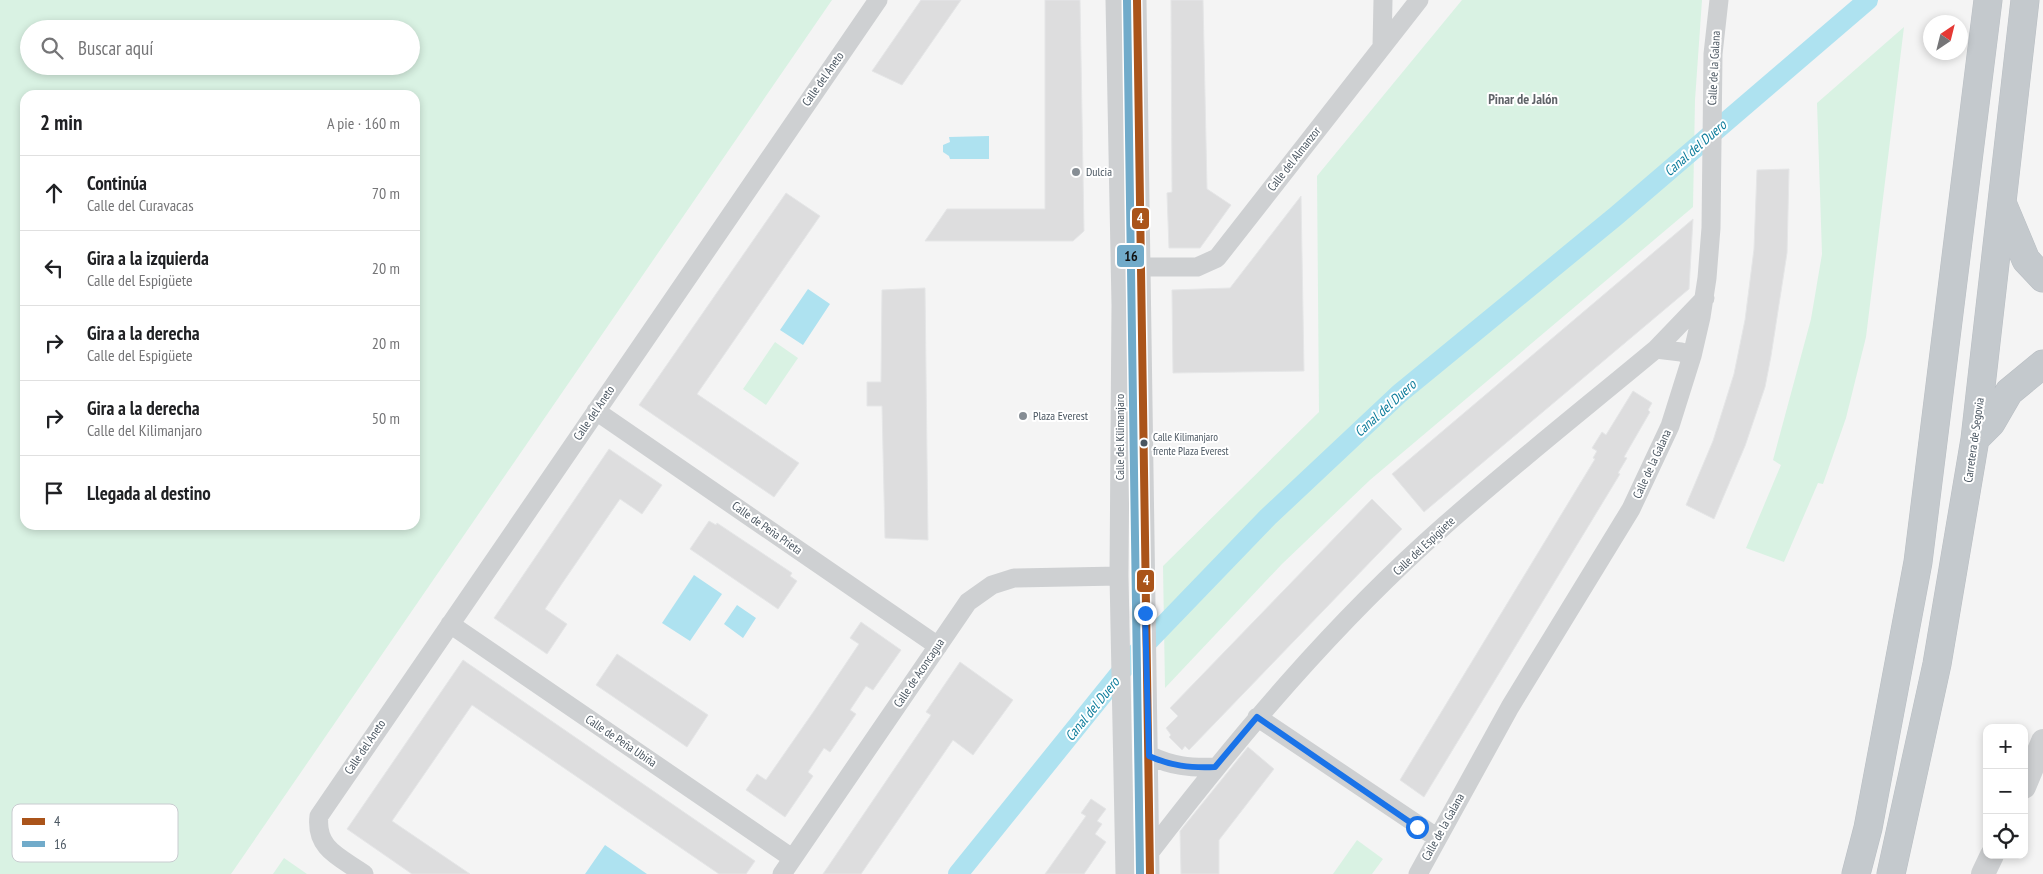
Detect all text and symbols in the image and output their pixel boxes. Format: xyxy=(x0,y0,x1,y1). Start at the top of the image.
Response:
north arrow xyxy=(1923,15,1968,60)
search box xyxy=(20,20,420,75)
street label: Calle de la Galana xyxy=(1704,30,1723,106)
icon: search xyxy=(38,34,66,62)
text: Buscar aquí xyxy=(78,36,153,60)
street label: Calle del Aneto xyxy=(798,49,847,109)
district label: Pinar de Jalón xyxy=(1488,90,1558,108)
text: 2 min xyxy=(40,109,82,136)
text: A pie · 160 m xyxy=(327,113,400,133)
water label: Canal del Duero xyxy=(1660,115,1731,180)
street label: Calle del Almanzor xyxy=(1264,123,1324,194)
place label: Dulcia xyxy=(1086,164,1112,179)
marker: Dulcia xyxy=(1070,166,1082,178)
text: Continúa xyxy=(87,171,147,195)
icon: ahead xyxy=(40,179,68,207)
text: 70 m xyxy=(372,183,400,203)
text: Calle del Curavacas xyxy=(87,195,194,215)
line badge: 4 xyxy=(1131,207,1150,230)
text: 4 xyxy=(1137,209,1144,227)
line badge: 16 xyxy=(1116,244,1145,268)
text: Gira a la izquierda xyxy=(87,246,209,270)
text: 16 xyxy=(1124,247,1138,265)
icon: left xyxy=(40,254,68,282)
text: 20 m xyxy=(372,258,400,278)
text: Calle del Espigüete xyxy=(87,270,193,290)
text: Gira a la derecha xyxy=(87,321,200,345)
icon: right xyxy=(40,329,68,357)
text: 20 m xyxy=(372,333,400,353)
text: Calle del Espigüete xyxy=(87,345,193,365)
water label: Canal del Duero xyxy=(1350,375,1420,440)
street label: Calle del Aneto xyxy=(570,383,617,443)
street label: Calle del Kilimanjaro xyxy=(1112,394,1127,480)
text: Gira a la derecha xyxy=(87,396,200,420)
street label: Carretera de Segovia xyxy=(1960,396,1987,483)
icon: right xyxy=(40,404,68,432)
text: 50 m xyxy=(372,408,400,428)
place label: Plaza Everest xyxy=(1033,408,1089,423)
marker: Plaza Everest xyxy=(1017,410,1029,422)
text: Calle del Kilimanjaro xyxy=(87,420,202,440)
street label: Calle de la Galana xyxy=(1629,427,1674,501)
place label: Calle Kilimanjaro frente Plaza Everest xyxy=(1153,430,1228,458)
marker: Calle Kilimanjaro frente Plaza Everest xyxy=(1139,438,1149,448)
icon: arrive xyxy=(40,479,68,507)
text: Llegada al destino xyxy=(87,481,211,505)
street label: Calle de Peña Prieta xyxy=(729,498,806,558)
street label: Calle del Espigüete xyxy=(1390,513,1458,578)
line badge: 4 xyxy=(1136,569,1155,593)
text: 4 xyxy=(1143,571,1150,589)
route end xyxy=(1134,602,1157,625)
street label: Calle de Aconcagua xyxy=(890,635,947,710)
water label: Canal del Duero xyxy=(1061,673,1124,745)
street label: Calle de Peña Ubiña xyxy=(583,711,660,770)
street label: Calle del Aneto xyxy=(341,717,388,777)
map controls xyxy=(1983,724,2028,859)
button: + xyxy=(1983,724,2028,769)
button: − xyxy=(1983,769,2028,814)
street label: Calle de la Galana xyxy=(1418,790,1467,863)
legend xyxy=(12,804,178,862)
text: 4 xyxy=(54,812,61,830)
button: locate xyxy=(1983,814,2028,859)
route start xyxy=(1406,816,1429,839)
text: 16 xyxy=(54,835,67,853)

